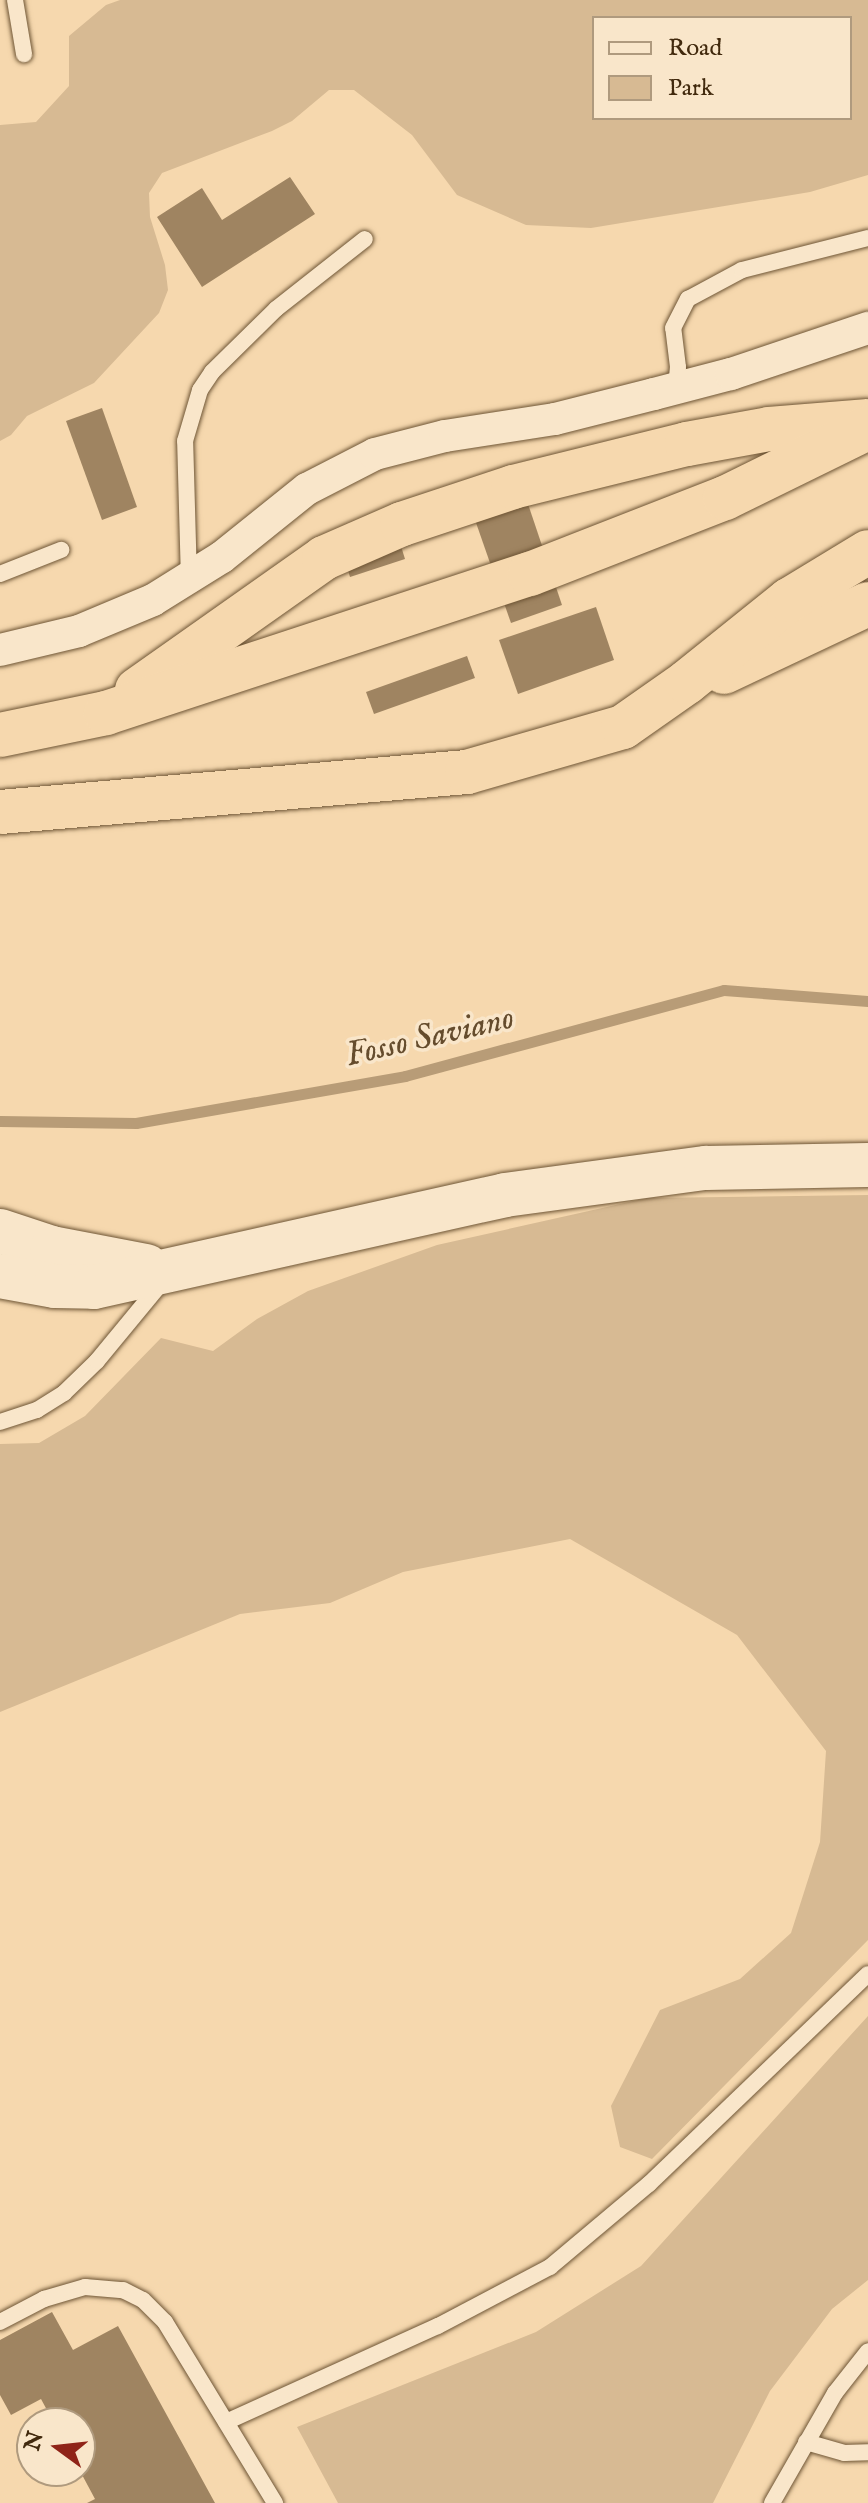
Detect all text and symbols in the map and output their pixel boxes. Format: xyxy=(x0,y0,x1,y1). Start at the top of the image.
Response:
legend xyxy=(592,16,852,120)
text: Road xyxy=(668,33,722,64)
text: Park xyxy=(668,73,714,104)
water label: Fosso Saviano xyxy=(342,998,518,1076)
north arrow xyxy=(16,2407,96,2487)
text: N xyxy=(19,2428,51,2454)

